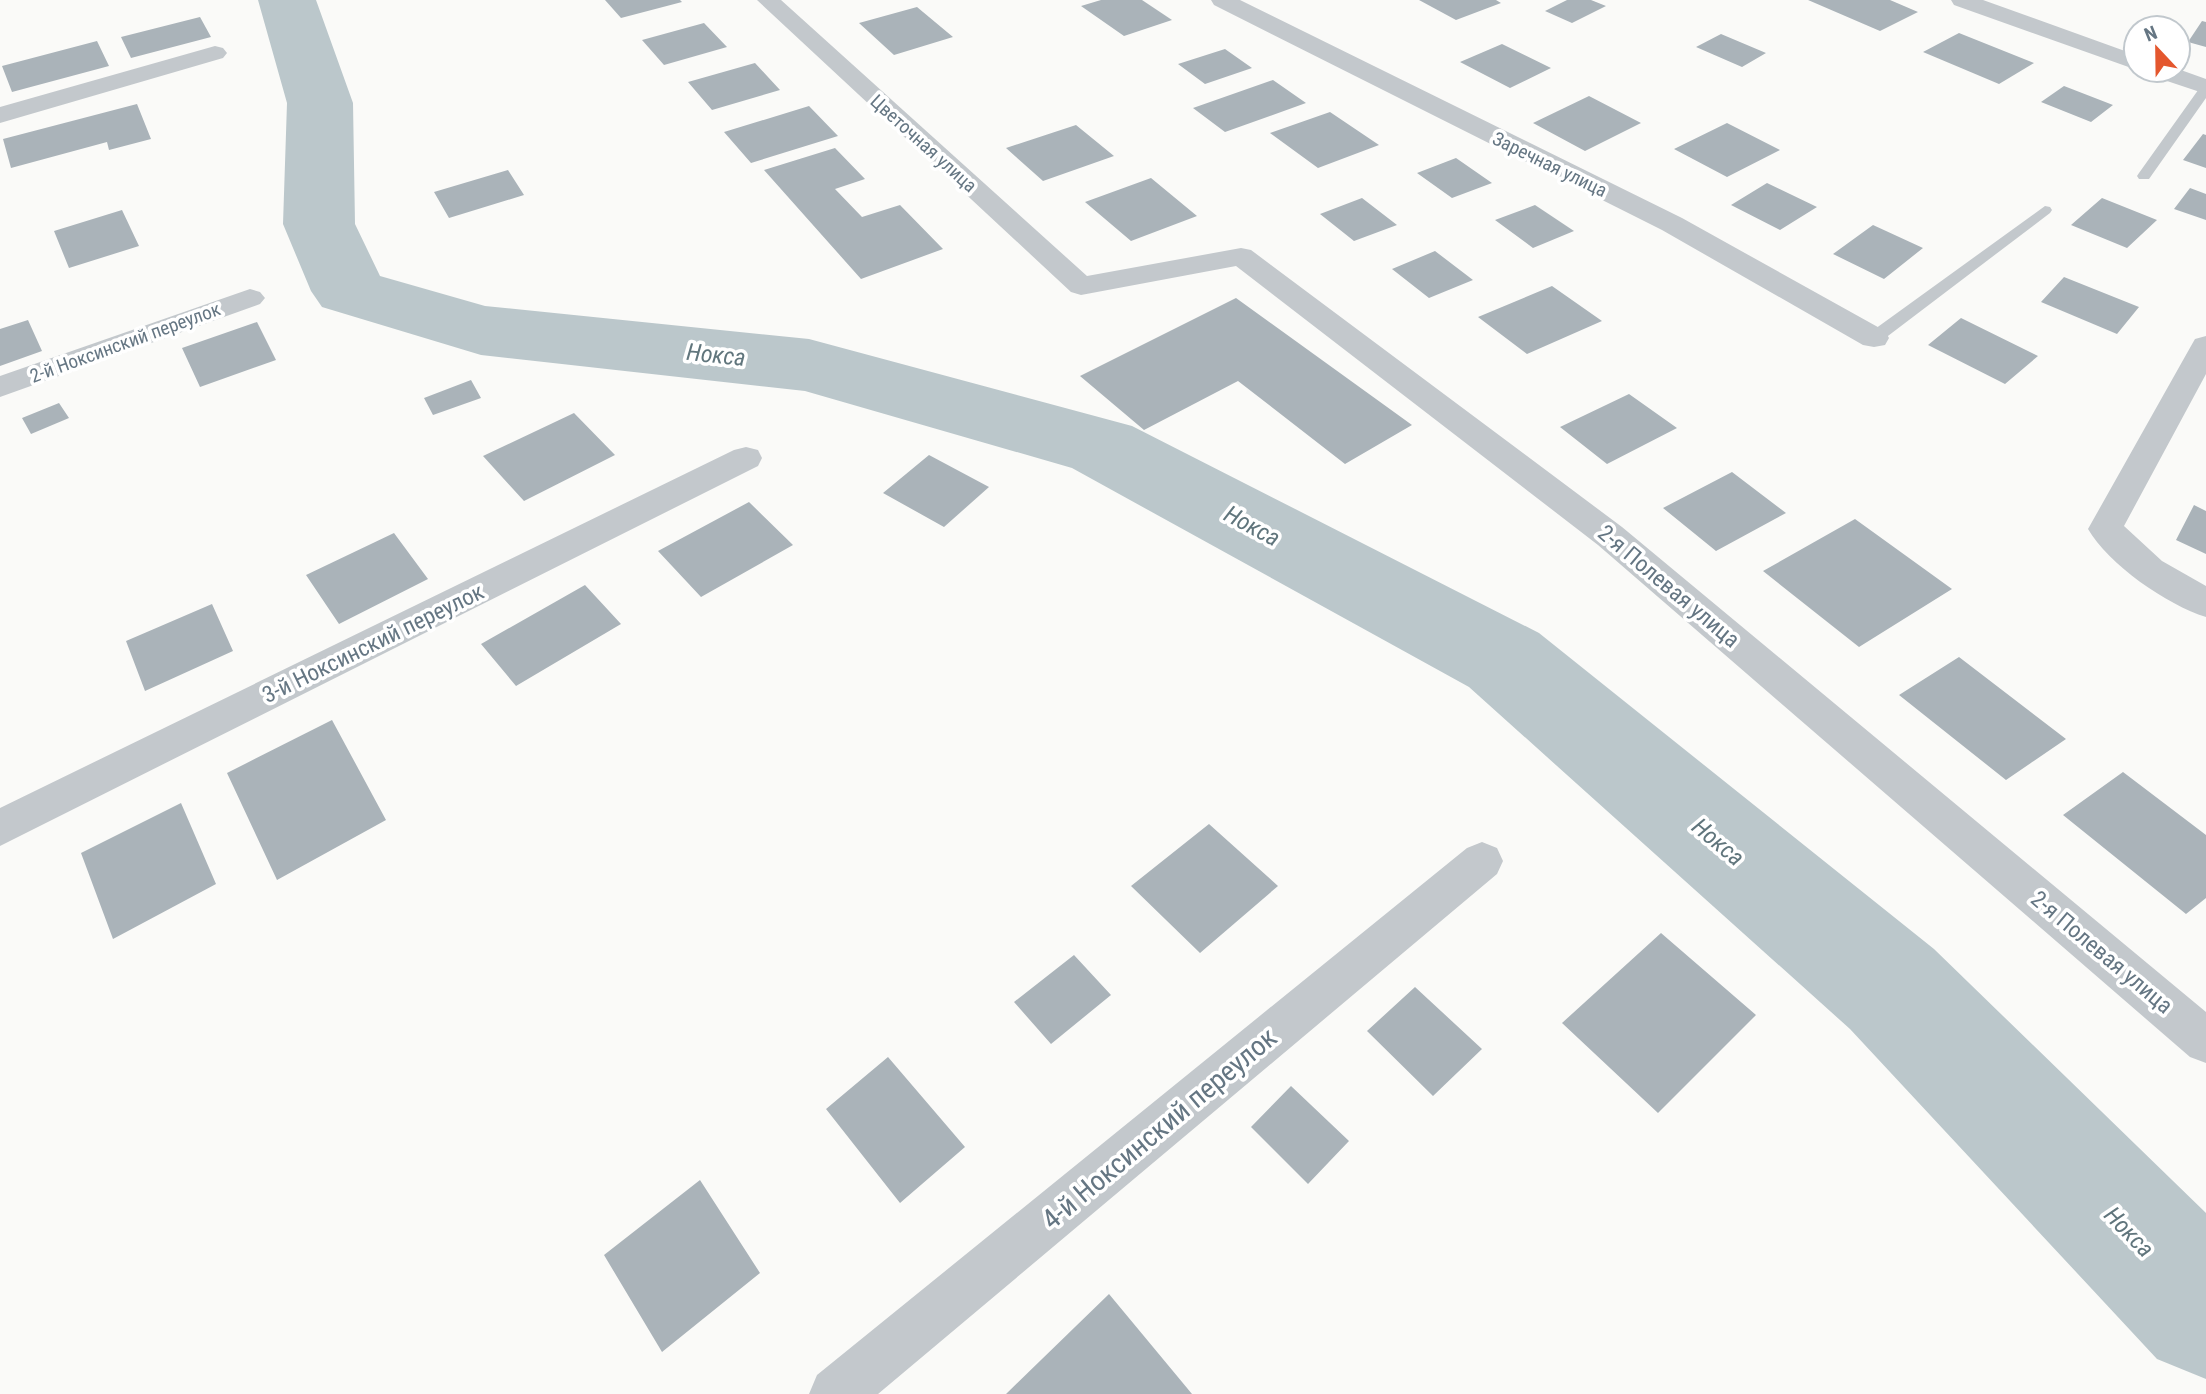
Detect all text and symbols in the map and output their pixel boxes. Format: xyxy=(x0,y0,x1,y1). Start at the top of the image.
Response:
north arrow xyxy=(2122,14,2192,84)
text: N xyxy=(2141,21,2161,47)
street label: Цветочная улица xyxy=(866,90,982,197)
street label: Заречная улица xyxy=(1489,127,1611,202)
street label: 2-й Ноксинский переулок xyxy=(27,297,223,388)
water label: Нокса xyxy=(685,338,747,372)
water label: Нокса xyxy=(1219,500,1285,552)
street label: 2-я Полевая улица xyxy=(1593,519,1745,653)
street label: 3-й Ноксинский переулок xyxy=(258,578,488,709)
water label: Нокса xyxy=(1686,812,1750,872)
street label: 2-я Полевая улица xyxy=(2026,885,2178,1019)
street label: 4-й Ноксинский переулок xyxy=(1035,1021,1283,1236)
water label: Нокса xyxy=(2098,1201,2160,1263)

